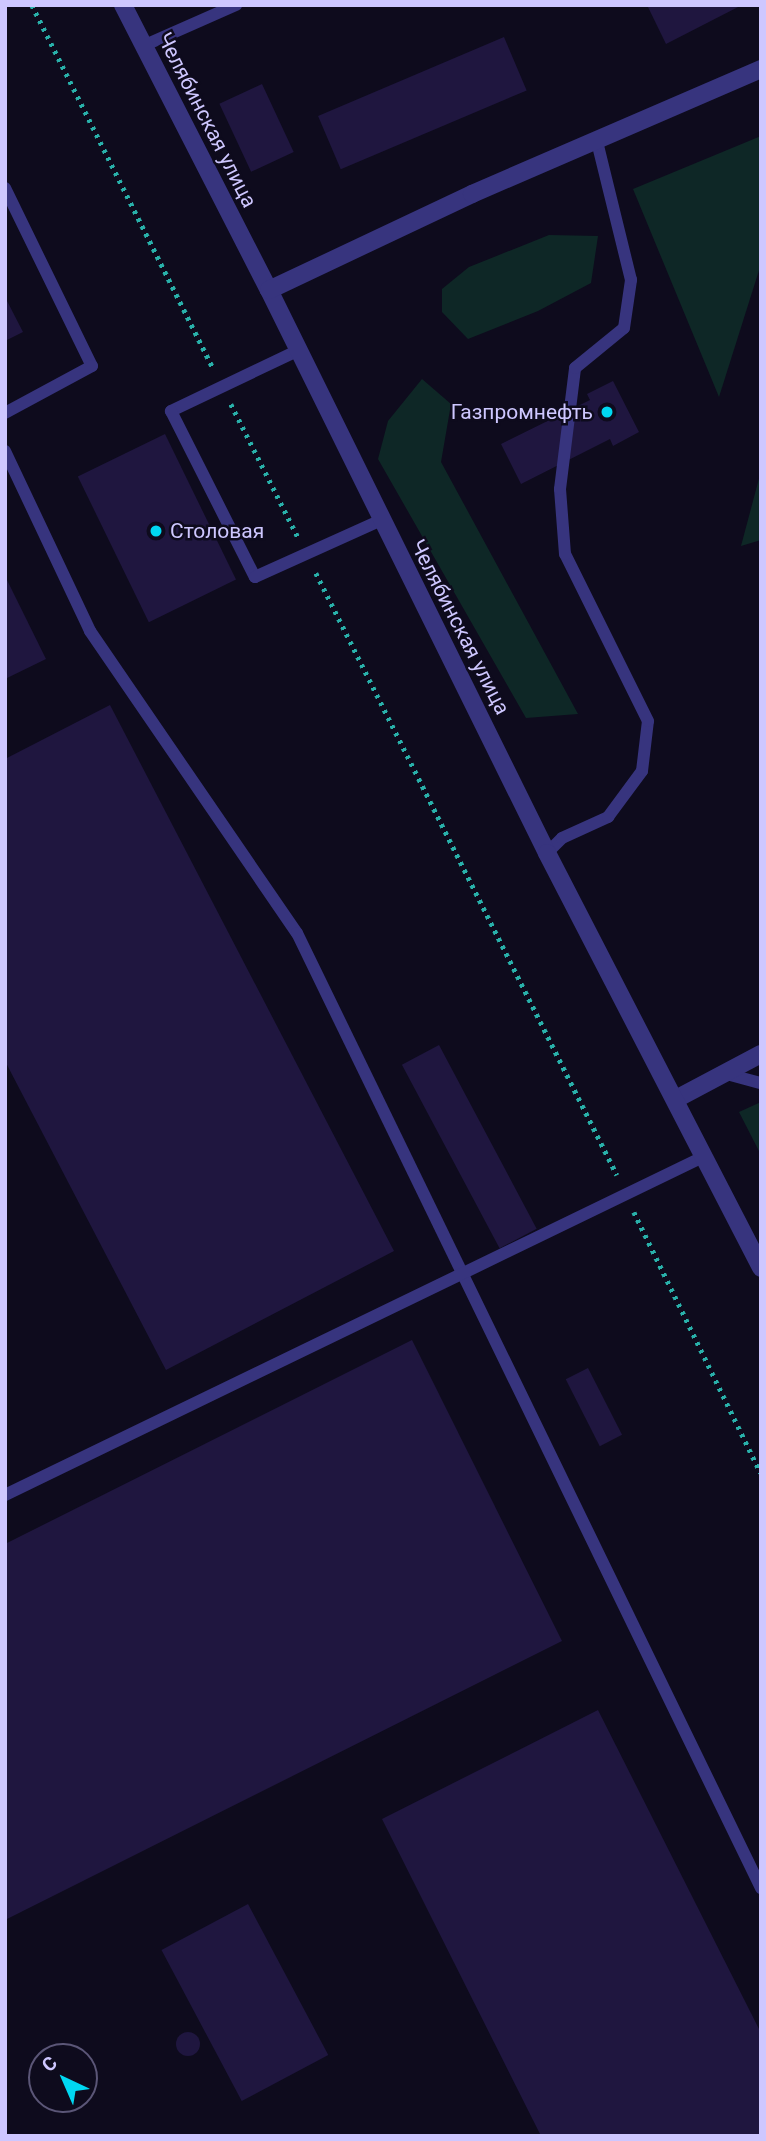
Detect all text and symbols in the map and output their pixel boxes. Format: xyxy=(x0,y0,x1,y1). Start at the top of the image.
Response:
street label: Челябинская улица xyxy=(152,28,262,212)
place label: Газпромнефть xyxy=(451,399,593,425)
marker: Газпромнефть xyxy=(599,404,615,420)
place label: Столовая xyxy=(170,518,264,544)
marker: Столовая xyxy=(148,523,164,539)
street label: Челябинская улица xyxy=(405,535,515,719)
north arrow xyxy=(28,2043,98,2113)
text: С xyxy=(37,2051,62,2077)

